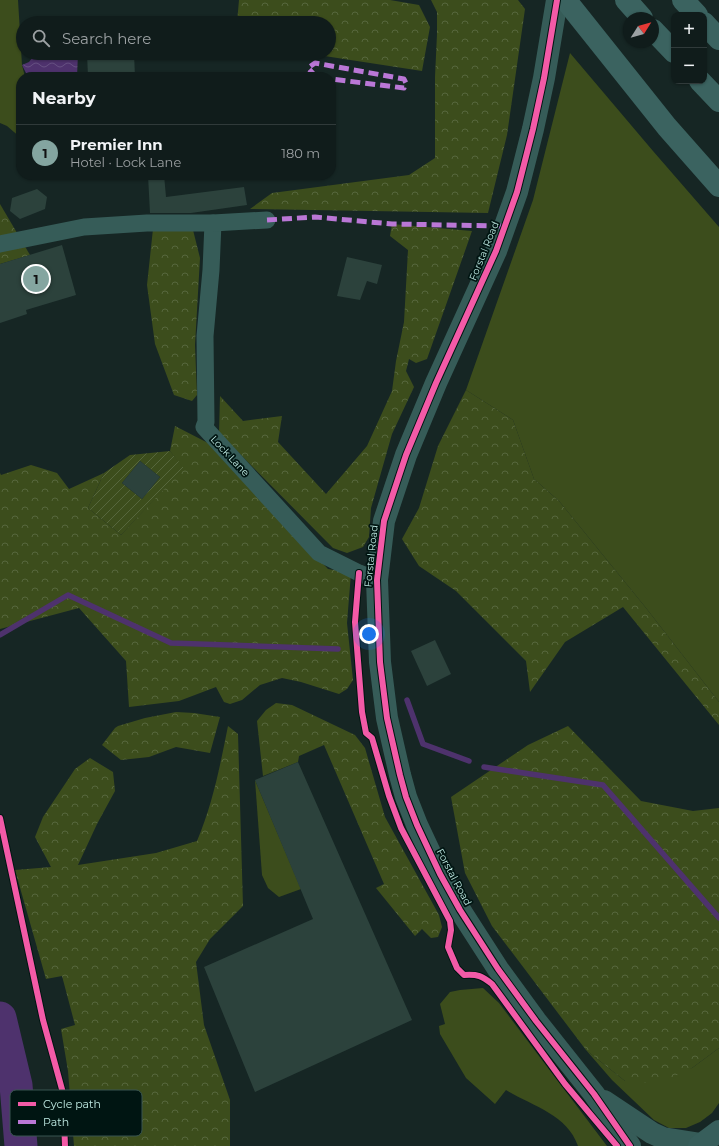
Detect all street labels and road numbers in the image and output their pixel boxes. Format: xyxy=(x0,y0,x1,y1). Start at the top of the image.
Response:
street label: Forstal Road xyxy=(466,220,502,282)
street label: Lock Lane xyxy=(208,433,252,479)
street label: Forstal Road xyxy=(361,524,381,588)
street label: Forstal Road xyxy=(434,846,474,908)

